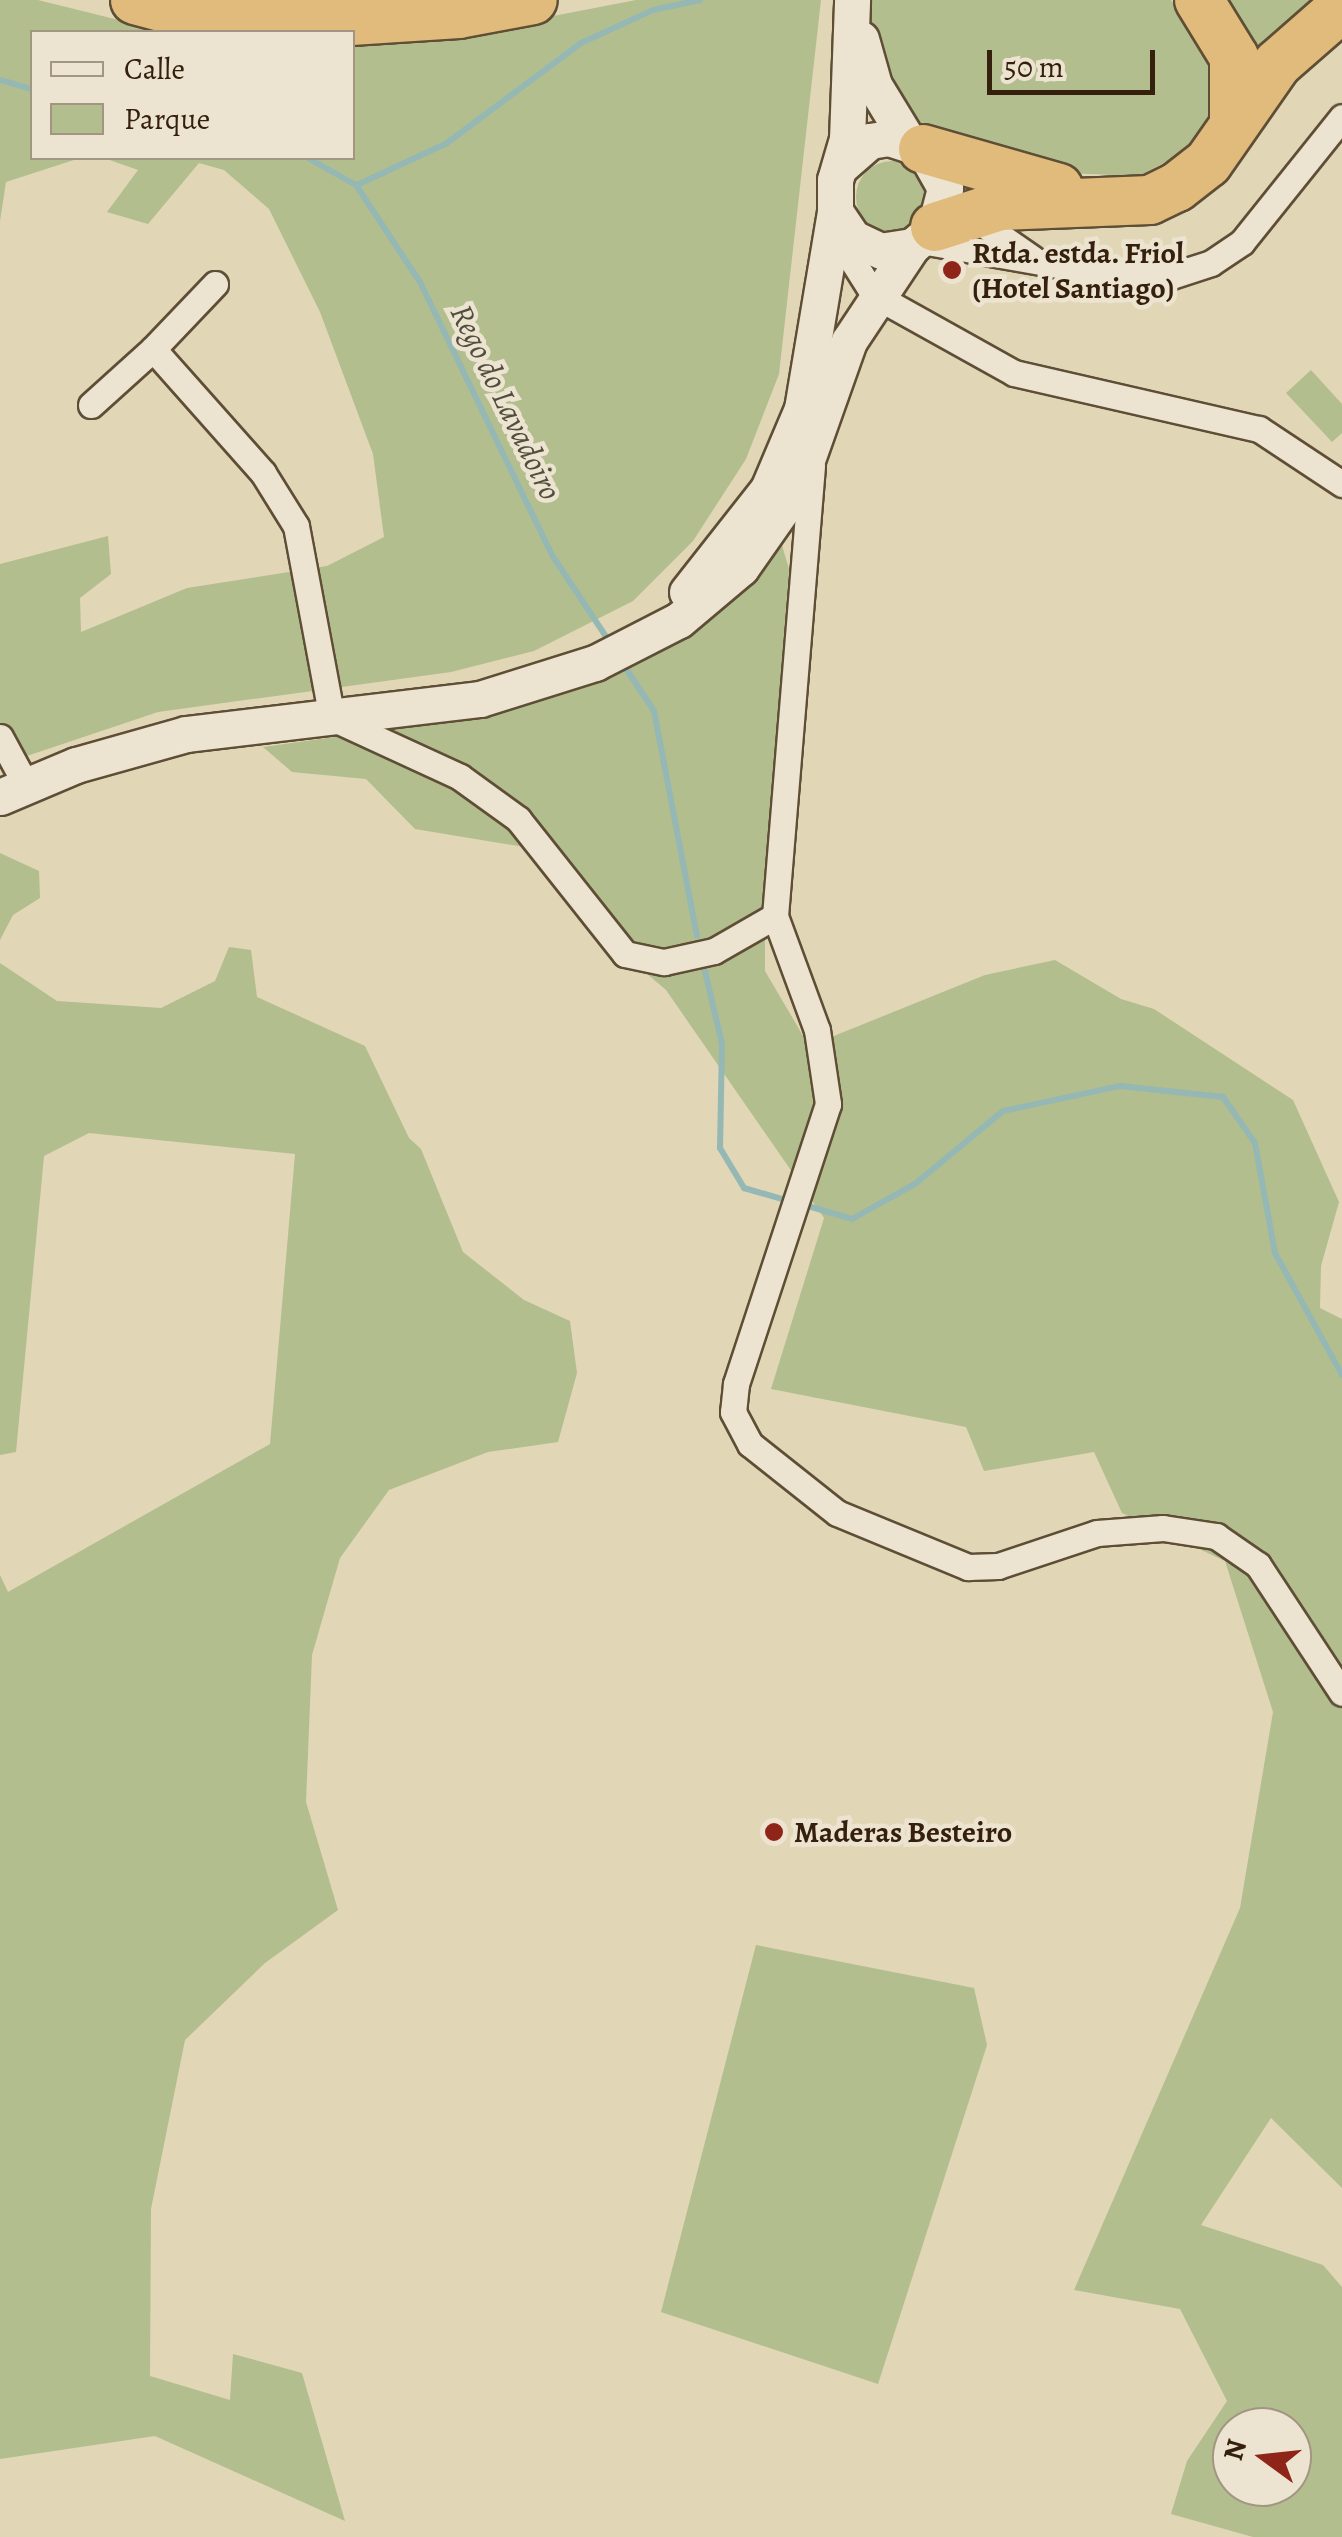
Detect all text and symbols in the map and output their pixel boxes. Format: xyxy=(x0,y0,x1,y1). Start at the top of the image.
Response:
legend xyxy=(30,30,355,160)
scale bar xyxy=(992,30,1160,92)
text: 50 m xyxy=(1004,47,1064,87)
text: Calle xyxy=(124,49,185,89)
text: Parque xyxy=(124,99,210,139)
place label: Rtda. estda. Friol (Hotel Santiago) xyxy=(972,235,1185,306)
marker: Rtda. estda. Friol (Hotel Santiago) xyxy=(941,259,963,281)
water label: Rego do Lavadoiro xyxy=(442,298,570,506)
place label: Maderas Besteiro xyxy=(794,1814,1012,1850)
marker: Maderas Besteiro xyxy=(763,1821,785,1843)
north arrow xyxy=(1212,2407,1312,2507)
text: N xyxy=(1214,2435,1256,2465)

